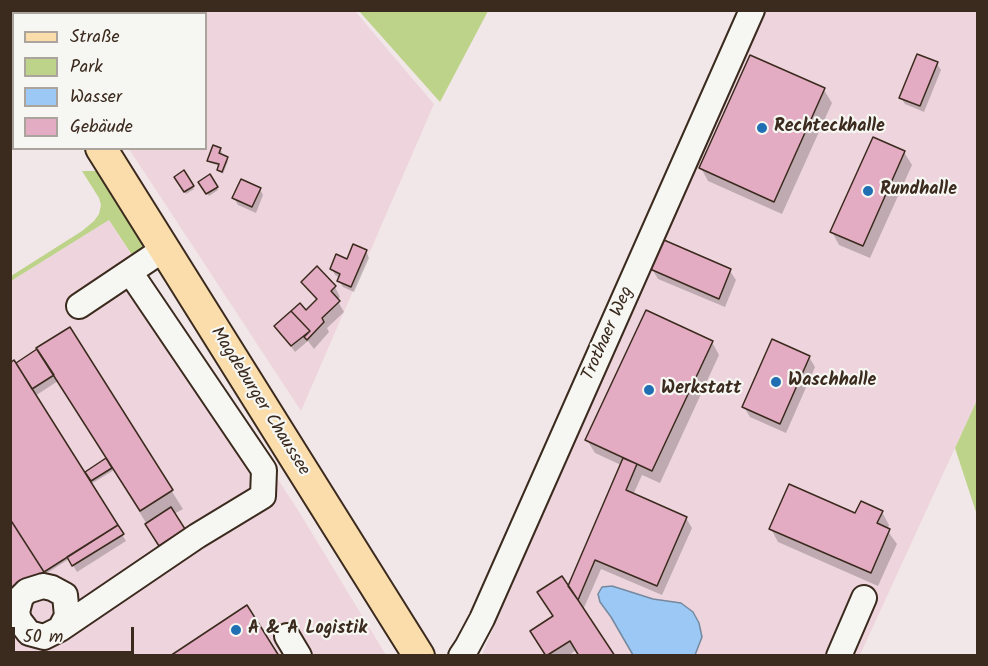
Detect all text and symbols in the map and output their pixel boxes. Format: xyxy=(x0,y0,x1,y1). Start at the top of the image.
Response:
legend xyxy=(12,12,207,150)
text: Straße xyxy=(70,23,120,52)
text: Park xyxy=(70,53,103,82)
text: Wasser xyxy=(70,83,122,112)
text: Gebäude xyxy=(70,113,133,142)
place label: Rechteckhalle xyxy=(774,117,885,139)
marker: Rechteckhalle xyxy=(755,121,769,135)
place label: Rundhalle xyxy=(880,180,957,202)
marker: Rundhalle xyxy=(861,184,875,198)
street label: Trothaer Weg xyxy=(579,284,639,384)
street label: Magdeburger Chaussee xyxy=(204,324,314,480)
place label: Waschhalle xyxy=(788,371,876,393)
marker: Waschhalle xyxy=(769,375,783,389)
place label: Werkstatt xyxy=(661,379,741,401)
marker: Werkstatt xyxy=(642,383,656,397)
scale bar xyxy=(15,615,136,653)
place label: A & A Logistik xyxy=(248,619,367,641)
text: 50 m xyxy=(23,623,63,652)
marker: A & A Logistik xyxy=(229,623,243,637)

